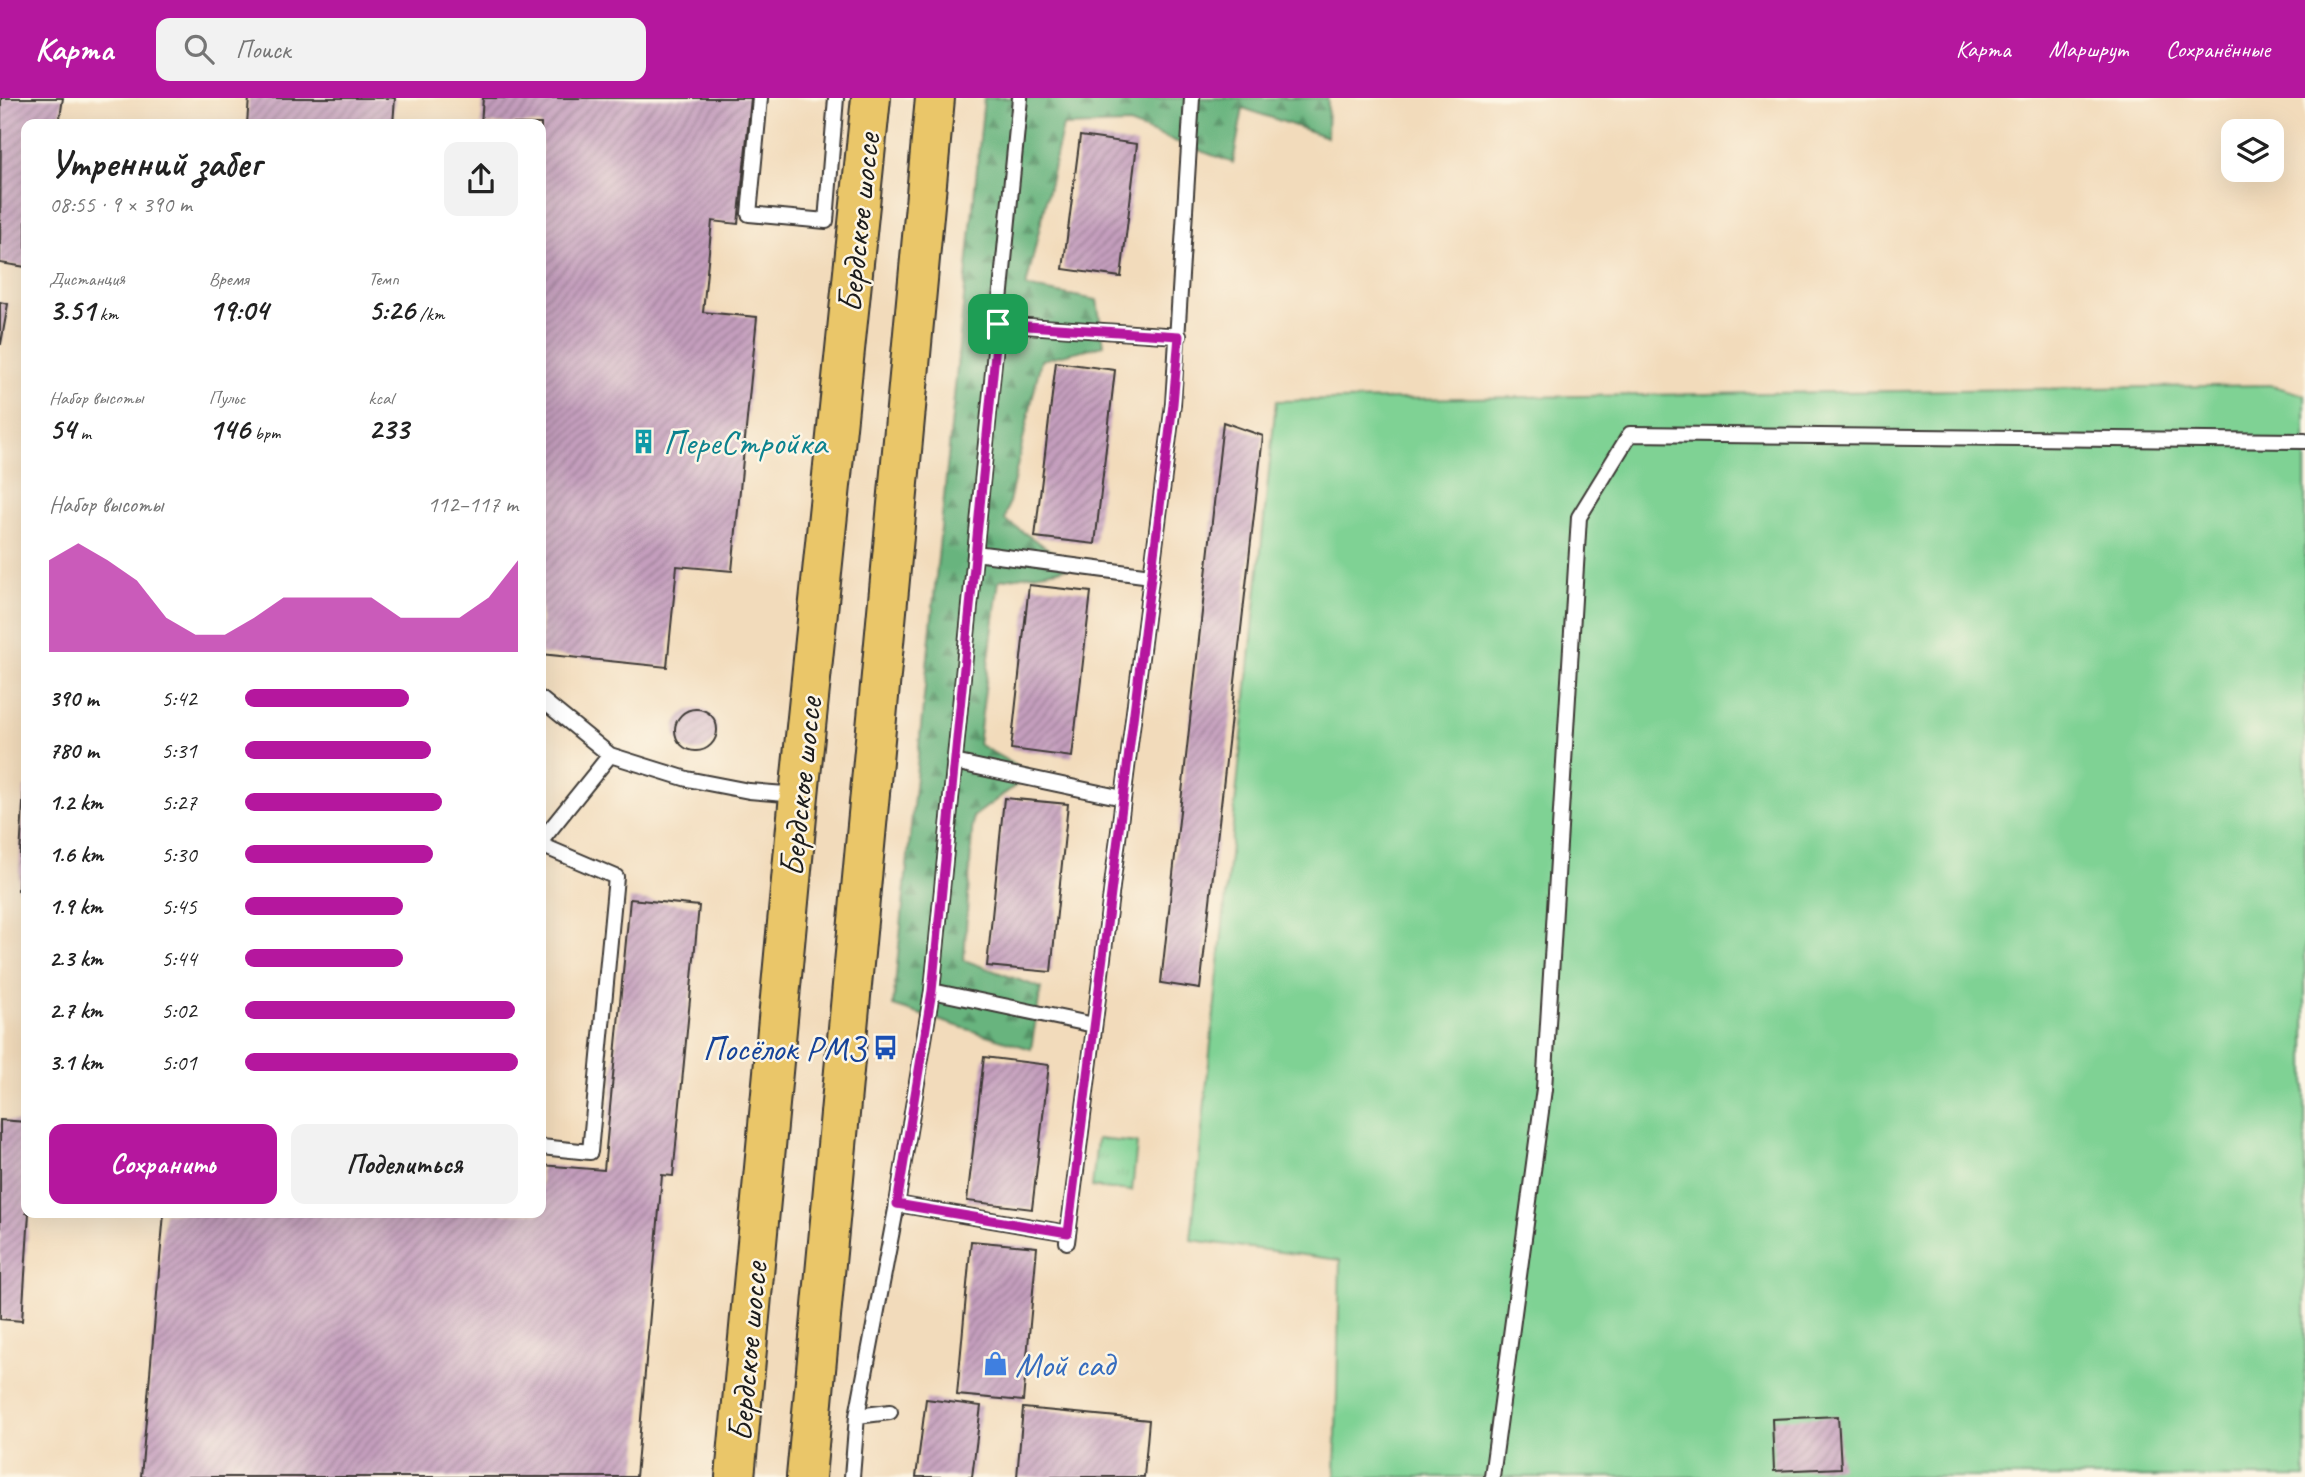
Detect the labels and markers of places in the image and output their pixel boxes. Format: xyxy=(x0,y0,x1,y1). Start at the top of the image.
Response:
pin xyxy=(968,294,1028,354)
place label: ПереСтройка xyxy=(663,420,830,465)
building icon: ПереСтройка xyxy=(629,428,657,456)
place label: Посёлок РМЗ xyxy=(702,1026,868,1071)
bus stop icon: Посёлок РМЗ xyxy=(872,1034,900,1062)
place label: Мой сад xyxy=(1015,1342,1117,1387)
shop icon: Мой сад xyxy=(981,1350,1009,1378)

